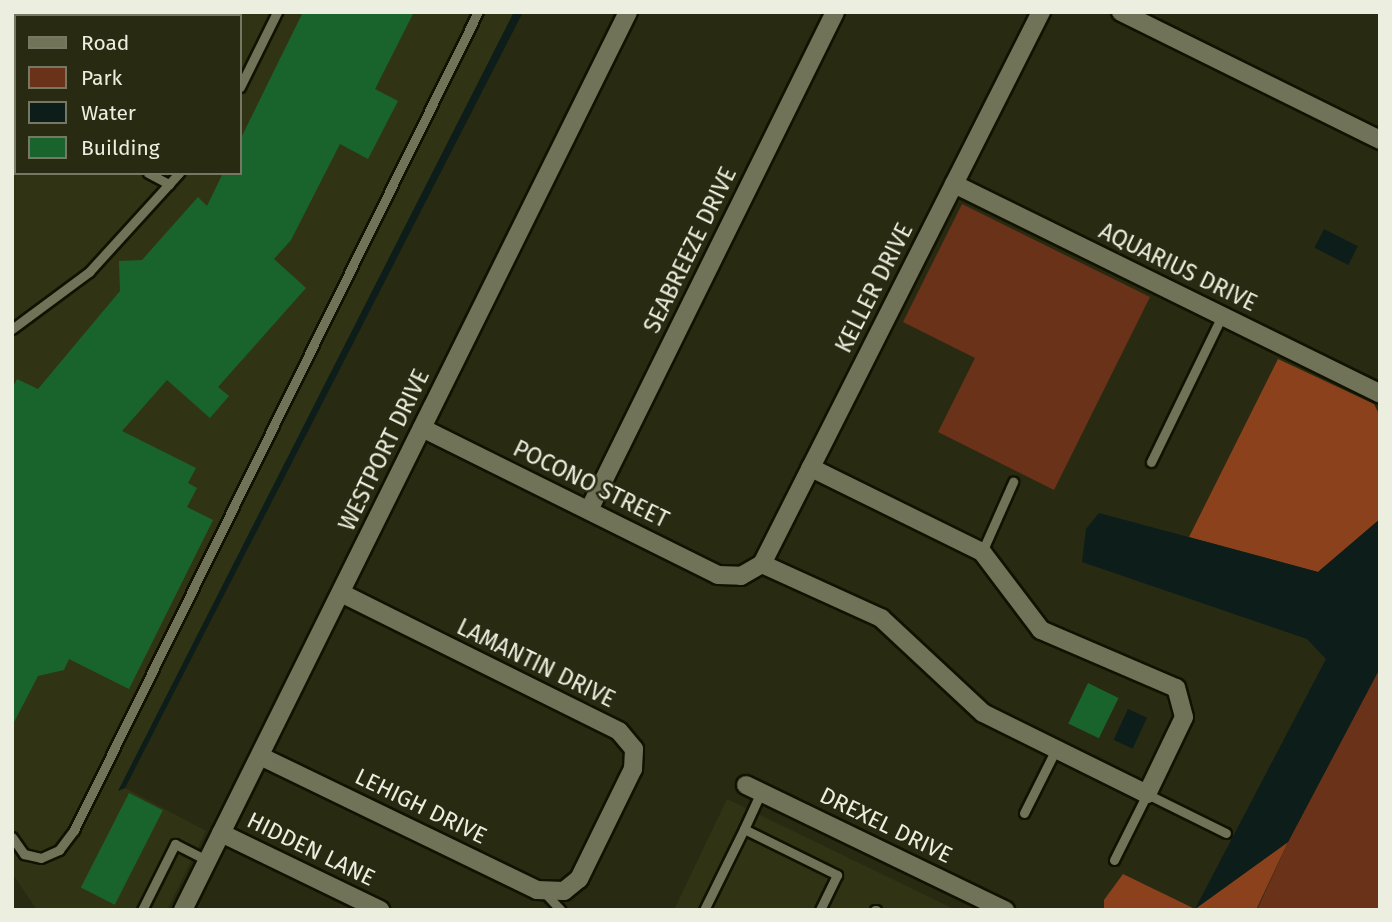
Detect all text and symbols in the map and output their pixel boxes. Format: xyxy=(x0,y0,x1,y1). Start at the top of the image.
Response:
legend xyxy=(14,14,242,175)
text: Road xyxy=(81,30,129,56)
text: Park xyxy=(81,65,122,91)
text: Water xyxy=(81,100,136,126)
text: Building xyxy=(81,135,160,161)
street label: SEABREEZE DRIVE xyxy=(638,162,742,338)
street label: AQUARIUS DRIVE xyxy=(1095,217,1261,317)
street label: KELLER DRIVE xyxy=(830,219,918,357)
street label: WESTPORT DRIVE xyxy=(333,365,435,535)
street label: POCONO STREET xyxy=(509,434,673,534)
street label: LAMANTIN DRIVE xyxy=(452,613,620,713)
street label: LEHIGH DRIVE xyxy=(351,762,491,850)
street label: DREXEL DRIVE xyxy=(815,781,957,869)
street label: HIDDEN LANE xyxy=(243,806,379,892)

